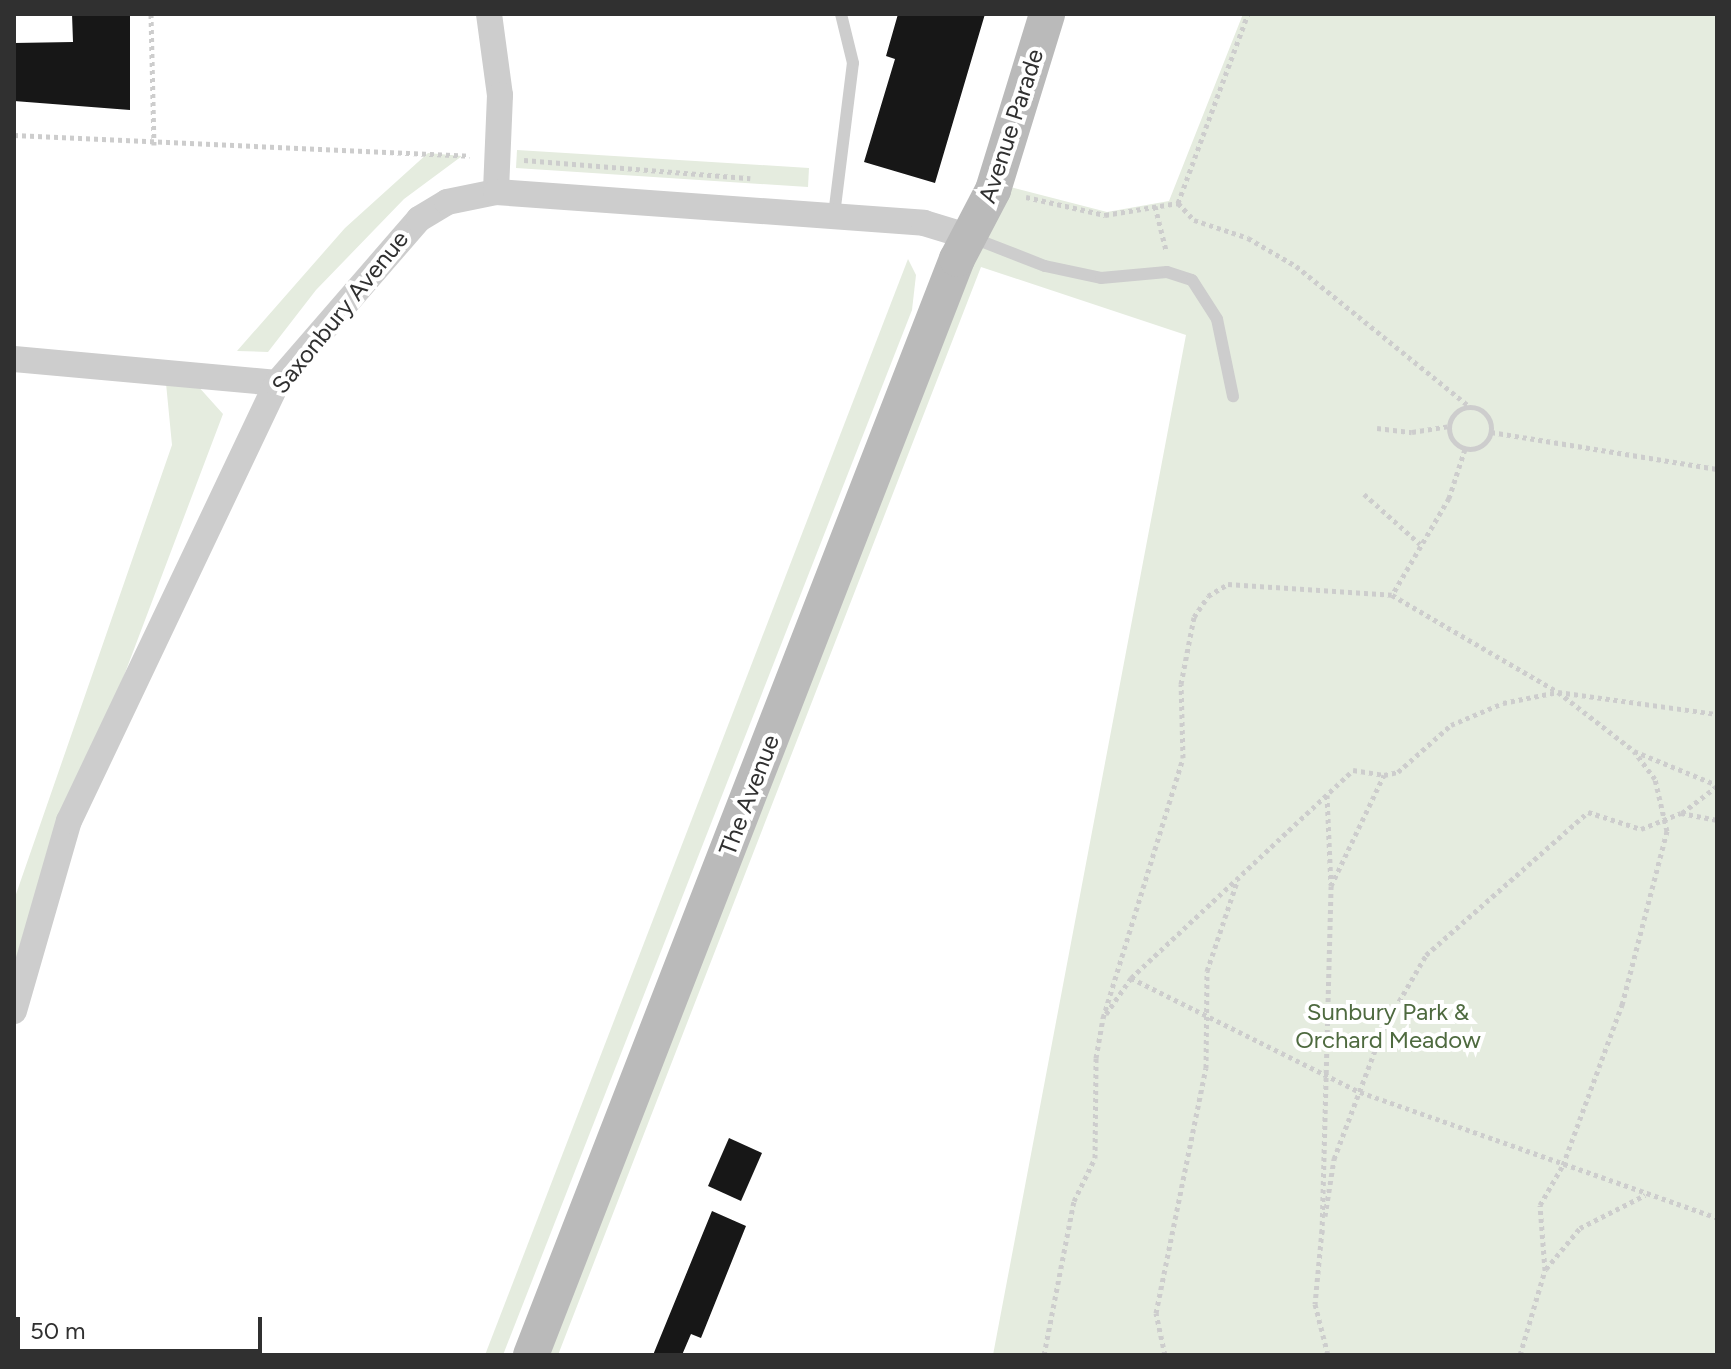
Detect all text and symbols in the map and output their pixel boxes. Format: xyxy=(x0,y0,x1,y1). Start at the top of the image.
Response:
street label: Avenue Parade xyxy=(973,45,1049,207)
street label: Saxonbury Avenue xyxy=(266,225,414,399)
street label: The Avenue xyxy=(713,731,785,859)
park label: Sunbury Park & Orchard Meadow xyxy=(1295,998,1481,1054)
scale bar xyxy=(20,1301,266,1351)
text: 50 m xyxy=(30,1316,86,1345)

